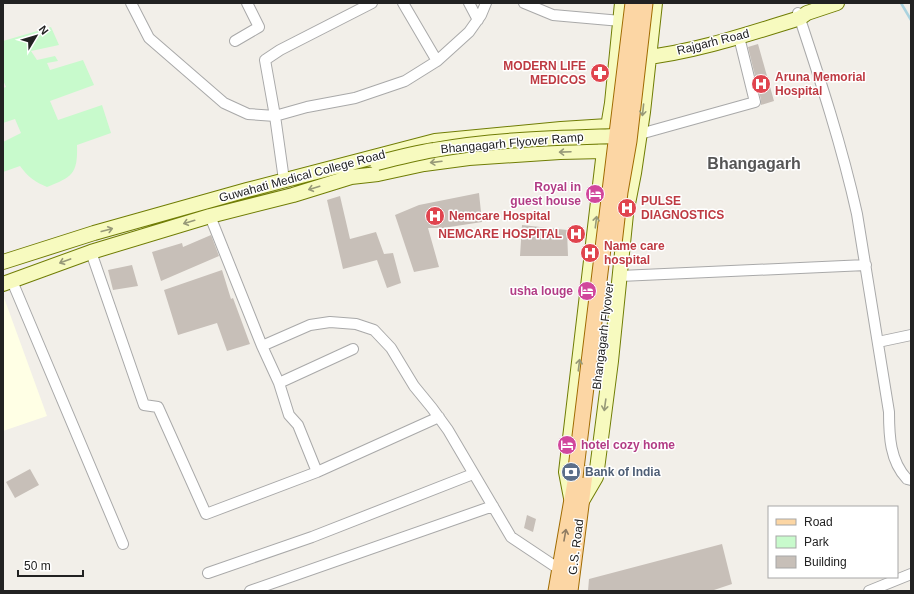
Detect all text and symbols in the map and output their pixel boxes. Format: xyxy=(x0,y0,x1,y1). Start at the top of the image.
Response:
north arrow xyxy=(16,16,56,56)
text: N xyxy=(37,23,51,37)
street label: Rajgarh Road xyxy=(675,26,751,58)
place label: MODERN LIFE MEDICOS xyxy=(503,59,586,87)
pharmacy icon: MODERN LIFE MEDICOS xyxy=(589,62,611,84)
place label: Aruna Memorial Hospital xyxy=(775,70,866,98)
hospital icon: Aruna Memorial Hospital xyxy=(750,73,772,95)
one-way arrow xyxy=(639,103,647,116)
street label: Bhangagarh Flyover Ramp xyxy=(440,130,584,156)
street label: Guwahati Medical College Road xyxy=(217,147,387,205)
one-way arrow xyxy=(559,148,572,156)
district label: Bhangagarh xyxy=(707,155,801,172)
one-way arrow xyxy=(430,158,443,166)
place label: Royal in guest house xyxy=(510,180,581,208)
hotel icon: Royal in guest house xyxy=(584,183,606,205)
one-way arrow xyxy=(308,185,321,192)
place label: PULSE DIAGNOSTICS xyxy=(641,194,724,222)
hospital icon: PULSE DIAGNOSTICS xyxy=(616,197,638,219)
hospital icon: Nemcare Hospital xyxy=(424,205,446,227)
place label: Nemcare Hospital xyxy=(449,209,550,223)
one-way arrow xyxy=(592,216,600,229)
one-way arrow xyxy=(182,219,195,226)
hospital icon: NEMCARE HOSPITAL xyxy=(565,223,587,245)
one-way arrow xyxy=(100,225,113,233)
place label: NEMCARE HOSPITAL xyxy=(438,227,562,241)
place label: Name care hospital xyxy=(604,239,665,267)
hospital icon: Name care hospital xyxy=(579,242,601,264)
one-way arrow xyxy=(59,258,71,266)
hotel icon: usha louge xyxy=(576,280,598,302)
street label: Bhangagarh Flyover xyxy=(589,282,617,390)
place label: usha louge xyxy=(510,284,573,298)
one-way arrow xyxy=(575,359,583,372)
one-way arrow xyxy=(601,398,609,411)
hotel icon: hotel cozy home xyxy=(556,434,578,456)
place label: hotel cozy home xyxy=(581,438,675,452)
bank icon: Bank of India xyxy=(560,461,582,483)
place label: Bank of India xyxy=(585,465,661,479)
legend xyxy=(768,506,898,578)
text: Road xyxy=(804,515,833,529)
street label: G.S. Road xyxy=(566,518,586,576)
one-way arrow xyxy=(561,529,569,542)
text: Park xyxy=(804,535,830,549)
scale bar xyxy=(18,552,83,578)
text: Building xyxy=(804,555,847,569)
text: 50 m xyxy=(24,559,51,573)

